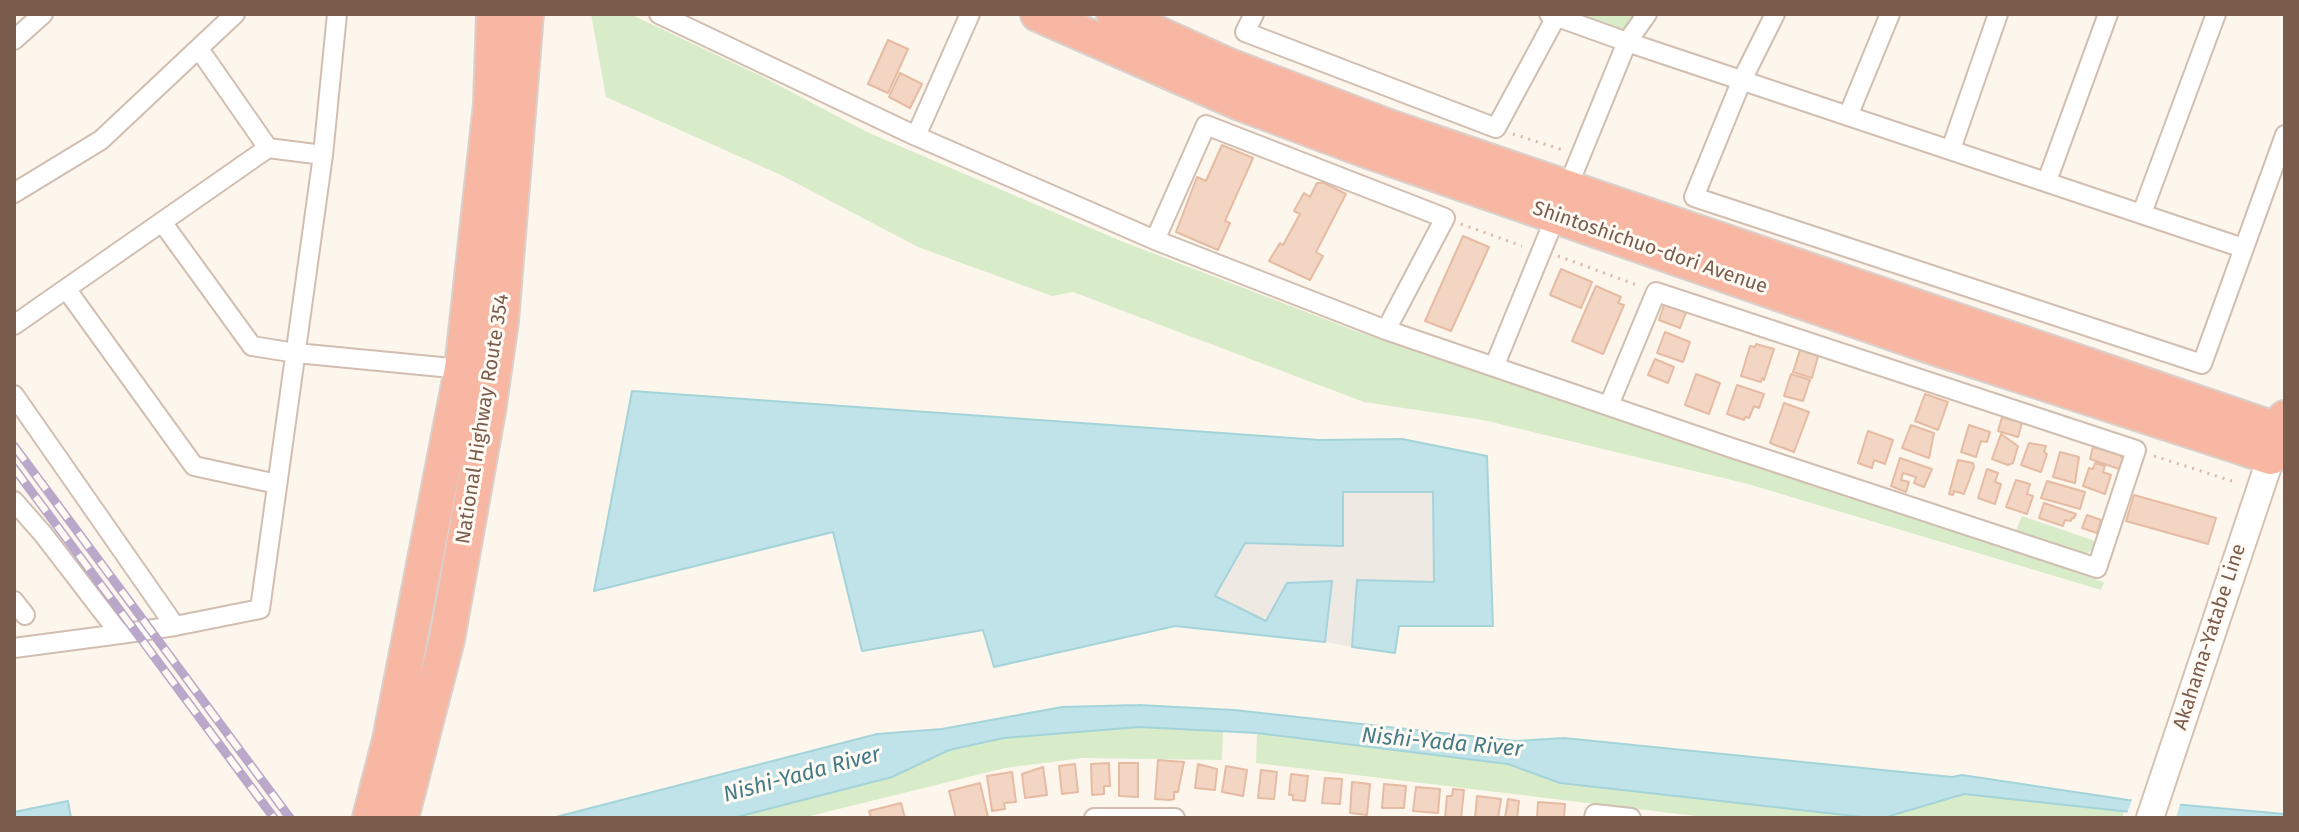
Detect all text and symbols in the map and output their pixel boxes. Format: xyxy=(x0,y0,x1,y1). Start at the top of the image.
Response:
street label: Shintoshichuo-dori Avenue xyxy=(1530,197,1770,299)
street label: National Highway Route 354 xyxy=(451,292,515,546)
street label: Akahama-Yatabe Line xyxy=(2169,541,2251,733)
water label: Nishi-Yada River xyxy=(1360,723,1524,763)
water label: Nishi-Yada River xyxy=(721,741,883,809)

